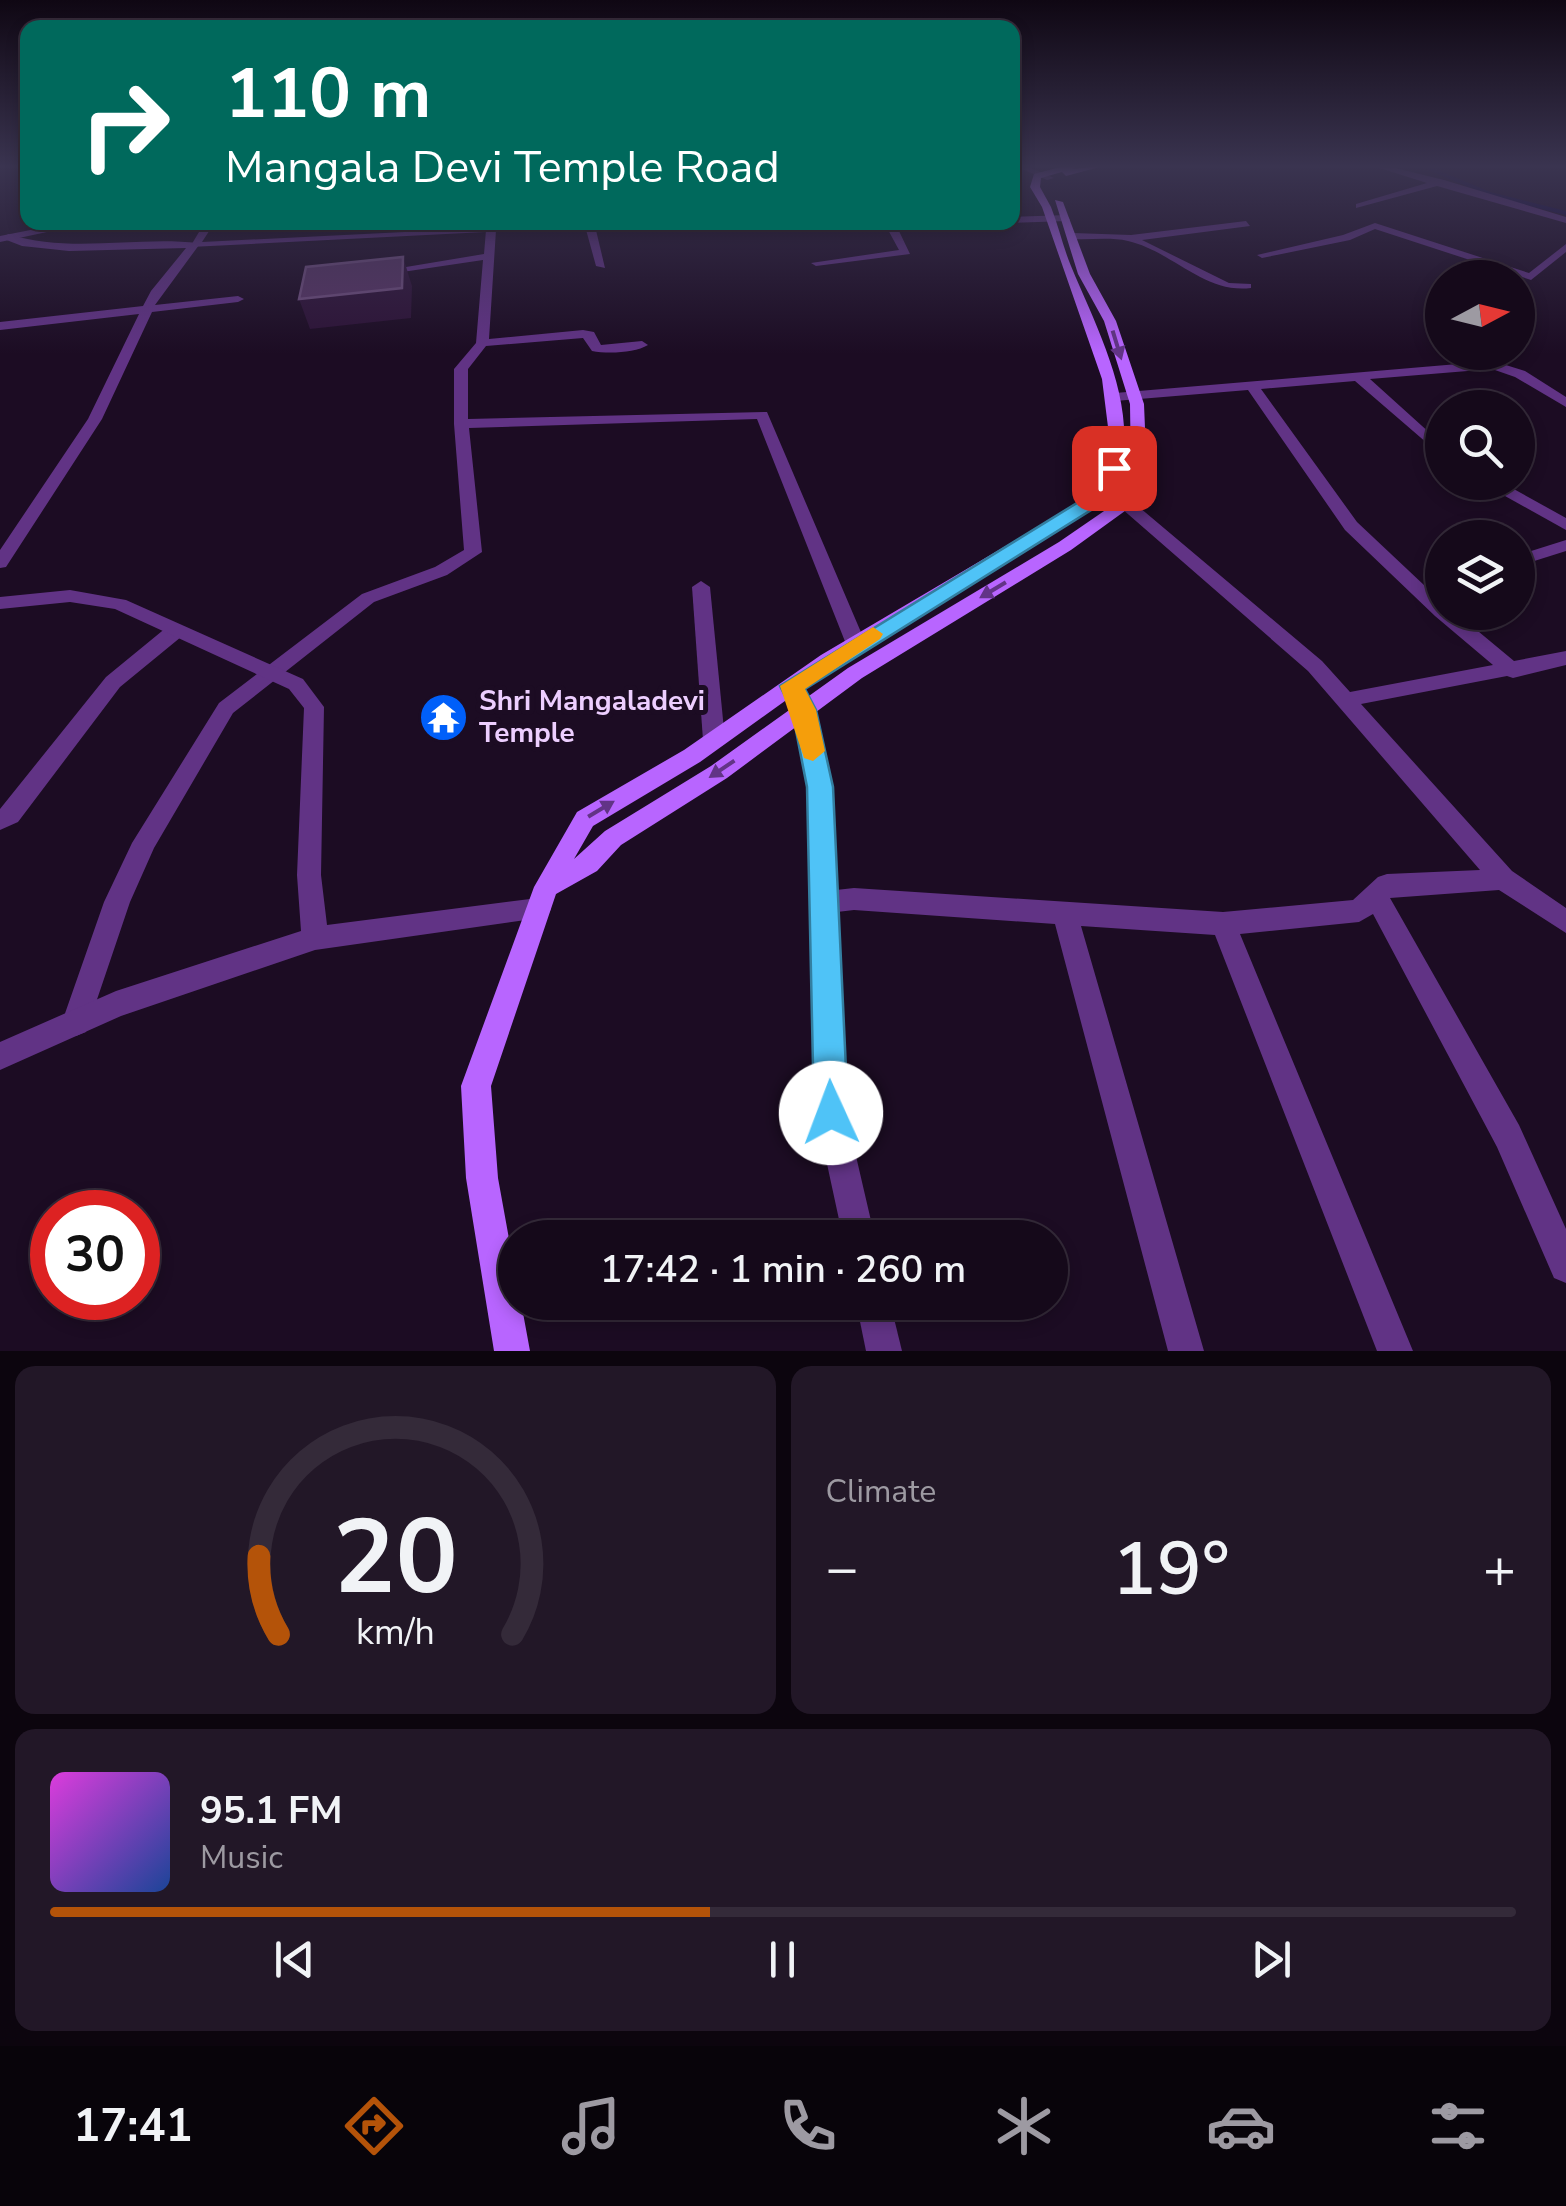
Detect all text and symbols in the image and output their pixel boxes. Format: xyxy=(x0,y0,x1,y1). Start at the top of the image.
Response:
text: 110 m xyxy=(225,46,431,142)
icon: right xyxy=(60,60,190,190)
text: Mangala Devi Temple Road xyxy=(225,137,780,198)
north arrow xyxy=(1425,260,1535,370)
map controls xyxy=(1425,260,1535,630)
one-way arrow xyxy=(1111,330,1126,360)
button: search xyxy=(1425,390,1535,500)
pin xyxy=(1072,426,1157,511)
icon: arrive xyxy=(1087,441,1142,496)
button: layers xyxy=(1425,520,1535,630)
one-way arrow xyxy=(979,581,1007,598)
place label: Shri Mangaladevi Temple xyxy=(479,682,705,752)
temple icon: Shri Mangaladevi Temple xyxy=(418,691,470,743)
one-way arrow xyxy=(708,759,735,778)
one-way arrow xyxy=(587,801,615,818)
position arrow xyxy=(779,1061,883,1165)
speed limit sign: 30 xyxy=(30,1190,160,1320)
text: 17:42 · 1 min · 260 m xyxy=(600,1244,966,1295)
text: Climate xyxy=(826,1470,936,1513)
text: 20 xyxy=(333,1487,458,1629)
text: 19° xyxy=(1112,1518,1230,1620)
text: − xyxy=(826,1531,859,1606)
text: + xyxy=(1483,1531,1516,1606)
text: km/h xyxy=(356,1608,435,1657)
text: 95.1 FM xyxy=(200,1785,342,1836)
text: Music xyxy=(200,1836,283,1879)
icon: previous xyxy=(267,1932,322,1987)
icon: pause xyxy=(755,1932,810,1987)
icon: next xyxy=(1244,1932,1299,1987)
icon: directions xyxy=(339,2091,409,2161)
icon: music xyxy=(556,2091,626,2161)
icon: phone xyxy=(773,2091,843,2161)
icon: climate xyxy=(989,2091,1059,2161)
icon: car xyxy=(1206,2091,1276,2161)
icon: filters xyxy=(1423,2091,1493,2161)
text: 17:41 xyxy=(73,2096,193,2157)

